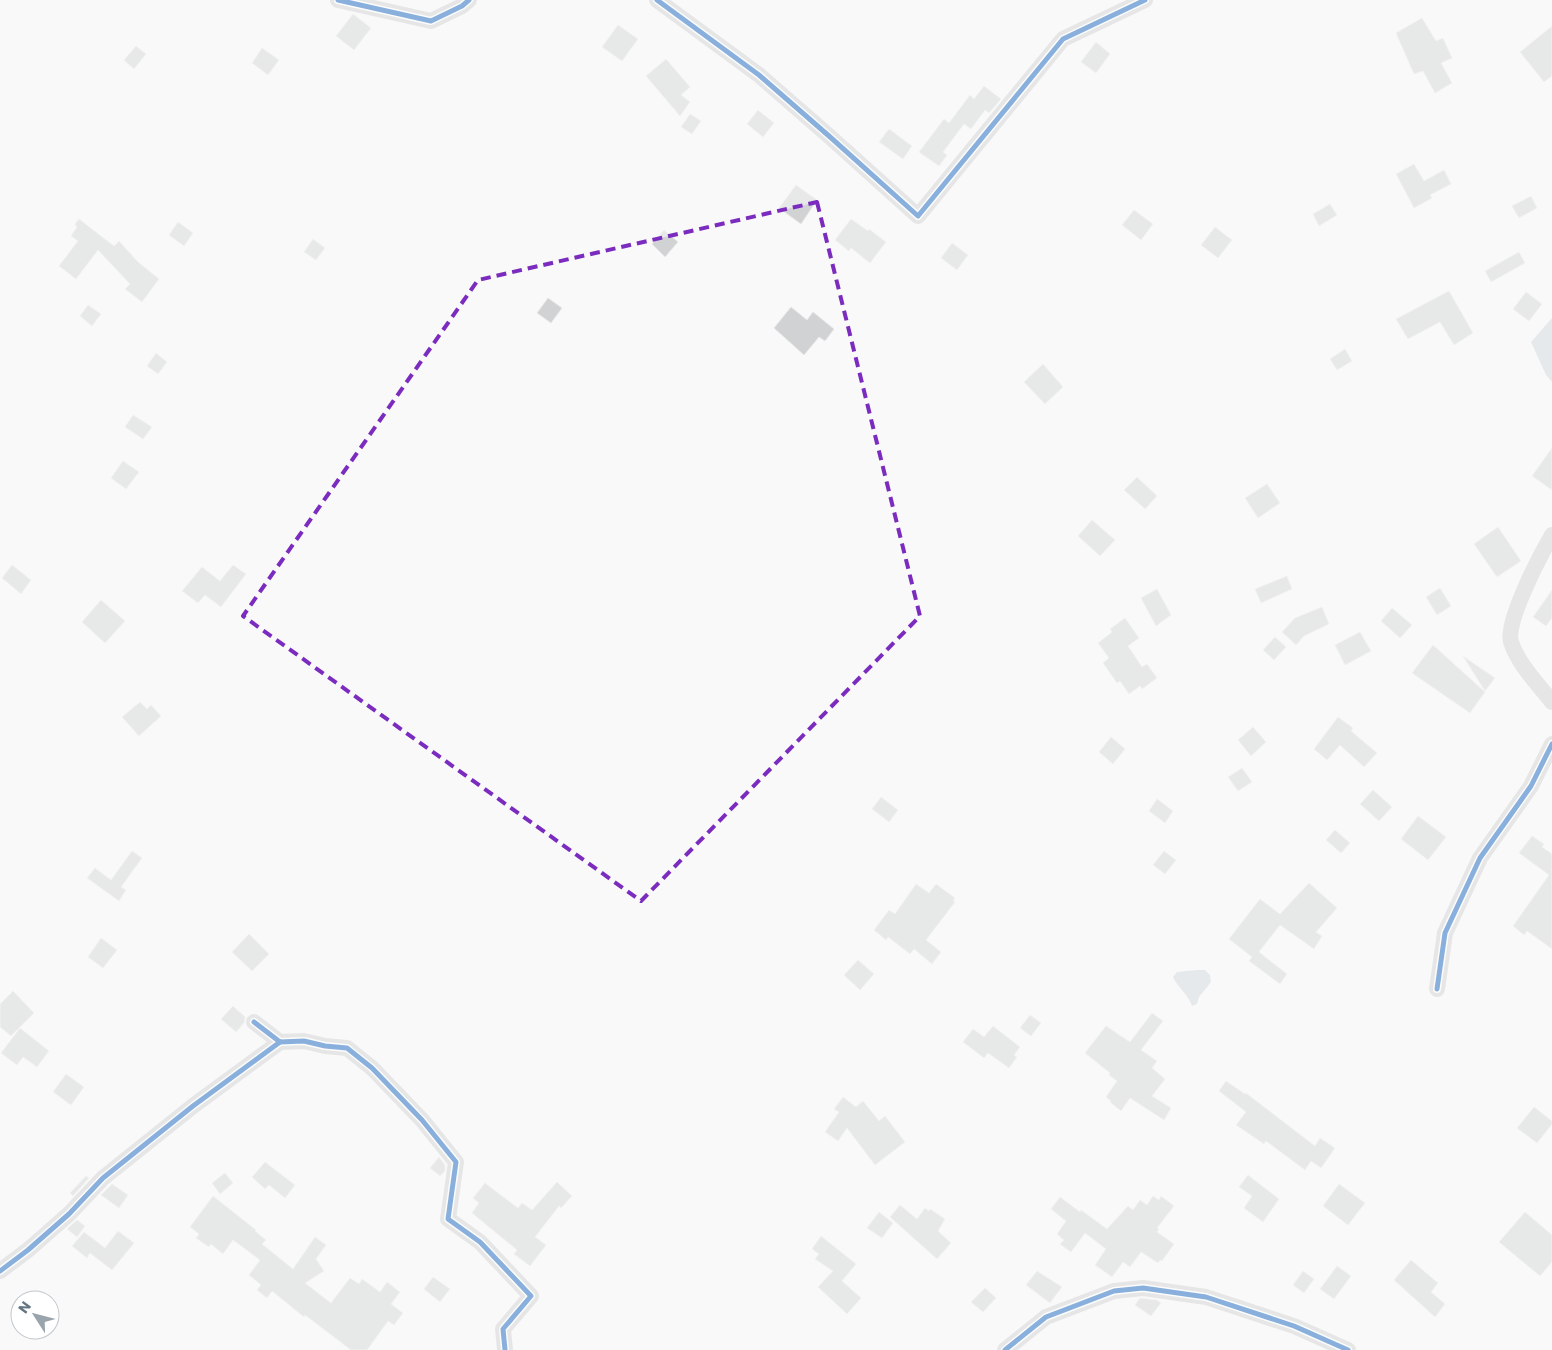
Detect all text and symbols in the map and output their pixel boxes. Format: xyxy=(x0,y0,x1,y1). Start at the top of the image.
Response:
north arrow xyxy=(10,1290,60,1340)
text: N xyxy=(13,1297,36,1317)

